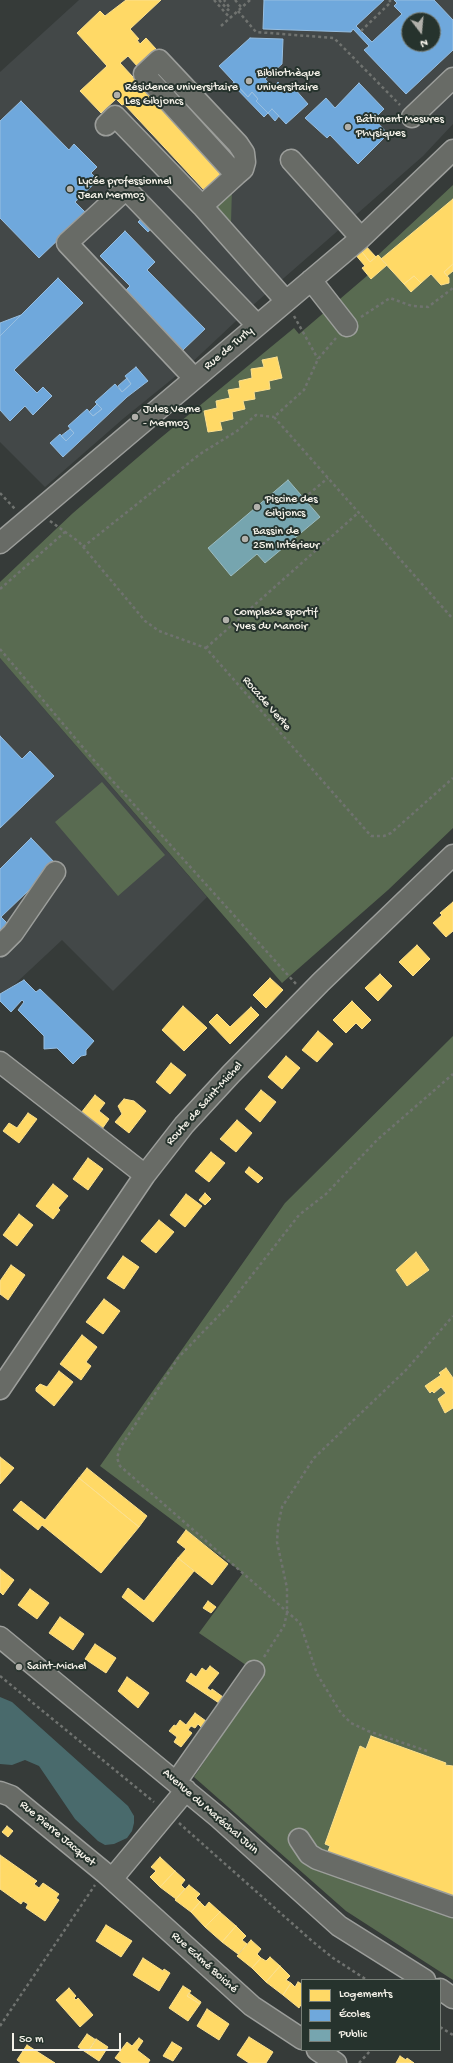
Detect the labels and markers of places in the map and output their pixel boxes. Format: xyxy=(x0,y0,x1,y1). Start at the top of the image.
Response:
place label: Bibliothèque universitaire xyxy=(257,67,320,95)
marker: Bibliothèque universitaire xyxy=(244,76,254,86)
place label: Résidence universitaire Les Gibjoncs xyxy=(125,81,238,109)
marker: Résidence universitaire Les Gibjoncs xyxy=(112,90,122,100)
place label: Bâtiment Mesures Physiques xyxy=(356,113,444,141)
marker: Bâtiment Mesures Physiques xyxy=(343,122,353,132)
place label: Lycée professionnel Jean Mermoz xyxy=(78,175,172,203)
marker: Lycée professionnel Jean Mermoz xyxy=(65,184,75,194)
place label: Jules Verne - Mermoz xyxy=(143,403,200,431)
marker: Jules Verne - Mermoz xyxy=(130,412,140,422)
place label: Piscine des Gibjoncs xyxy=(265,493,318,521)
marker: Piscine des Gibjoncs xyxy=(252,502,262,512)
place label: Bassin de 25m Intérieur xyxy=(253,525,319,553)
marker: Bassin de 25m Intérieur xyxy=(240,534,250,544)
place label: Complexe sportif Yves du Manoir xyxy=(234,606,317,634)
marker: Complexe sportif Yves du Manoir xyxy=(221,615,231,625)
place label: Saint-Michel xyxy=(27,1660,86,1674)
marker: Saint-Michel xyxy=(14,1662,24,1672)

